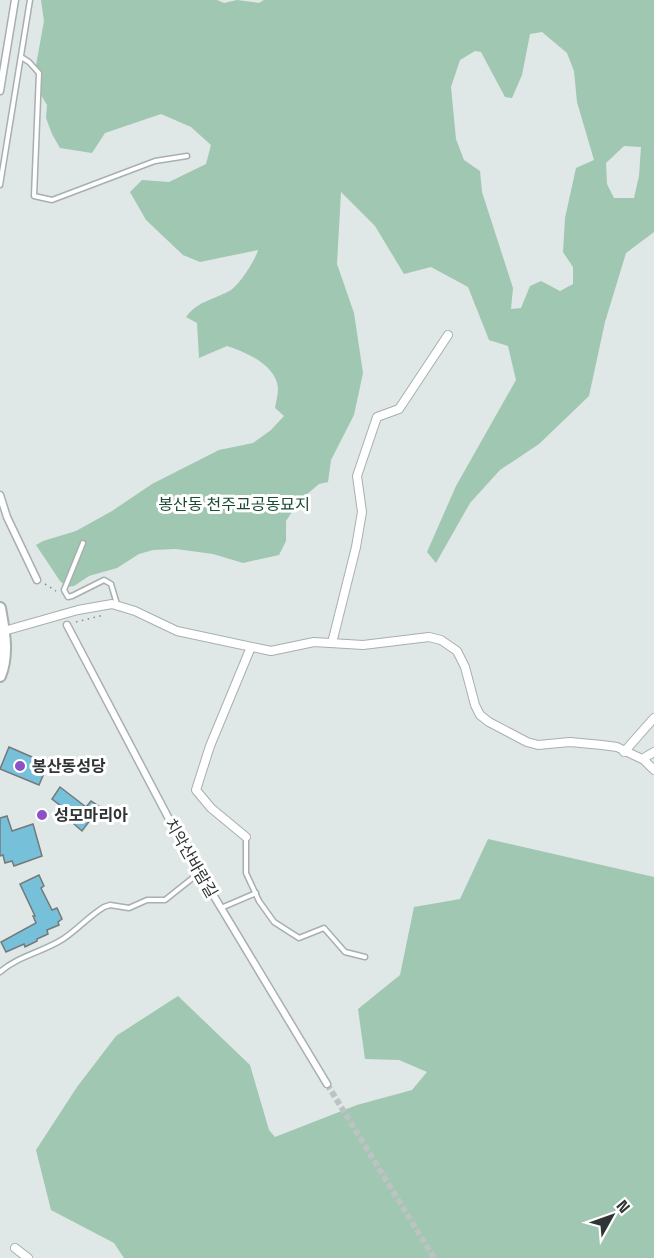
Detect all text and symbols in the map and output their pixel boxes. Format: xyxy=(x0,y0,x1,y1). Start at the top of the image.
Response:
park label: 봉산동 천주교공동묘지 xyxy=(158,494,310,515)
place label: 봉산동성당 xyxy=(32,756,106,777)
marker: 봉산동성당 xyxy=(13,759,27,773)
place label: 성모마리아 xyxy=(54,805,128,826)
marker: 성모마리아 xyxy=(35,808,49,822)
street label: 치악산바람길 xyxy=(160,815,222,901)
north arrow xyxy=(582,1186,642,1246)
text: N xyxy=(612,1196,635,1218)

